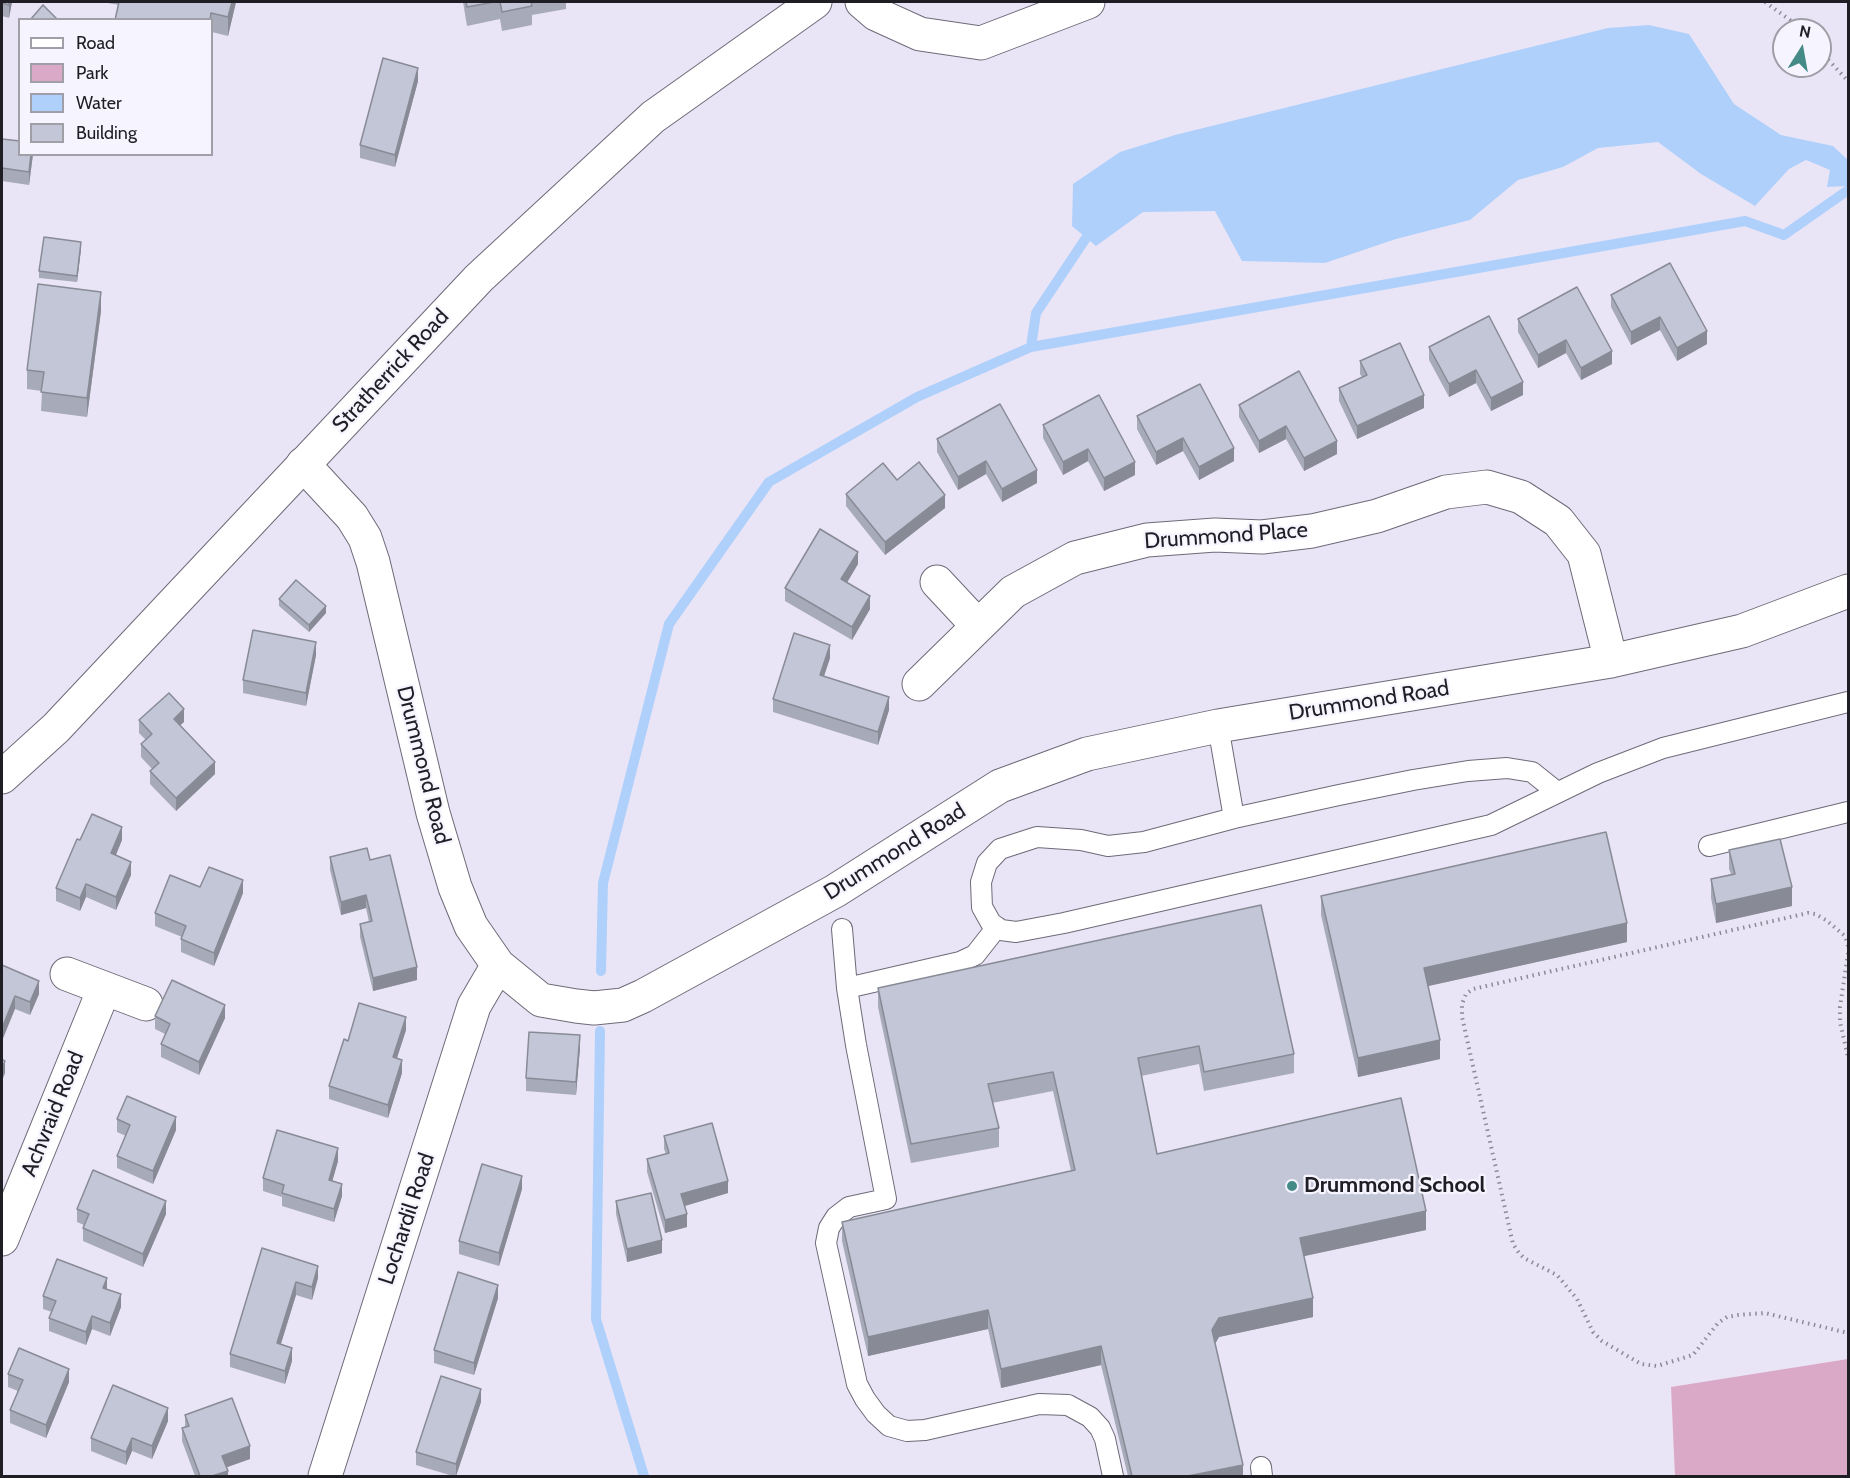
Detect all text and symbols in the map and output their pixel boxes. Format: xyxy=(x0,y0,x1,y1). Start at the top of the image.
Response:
legend xyxy=(18,18,213,156)
north arrow xyxy=(1772,18,1832,78)
text: N xyxy=(1798,21,1813,42)
text: Road xyxy=(76,32,115,54)
text: Park xyxy=(76,62,108,84)
text: Water xyxy=(76,92,122,114)
text: Building xyxy=(76,122,137,144)
street label: Stratherrick Road xyxy=(327,304,455,438)
street label: Drummond Place xyxy=(1143,517,1309,555)
street label: Drummond Road xyxy=(1287,675,1451,727)
street label: Drummond Road xyxy=(391,683,455,847)
street label: Drummond Road xyxy=(819,798,971,906)
street label: Achvraid Road xyxy=(16,1048,90,1180)
street label: Lochardil Road xyxy=(373,1150,441,1288)
place label: Drummond School xyxy=(1304,1173,1485,1199)
marker: Drummond School xyxy=(1285,1179,1299,1193)

